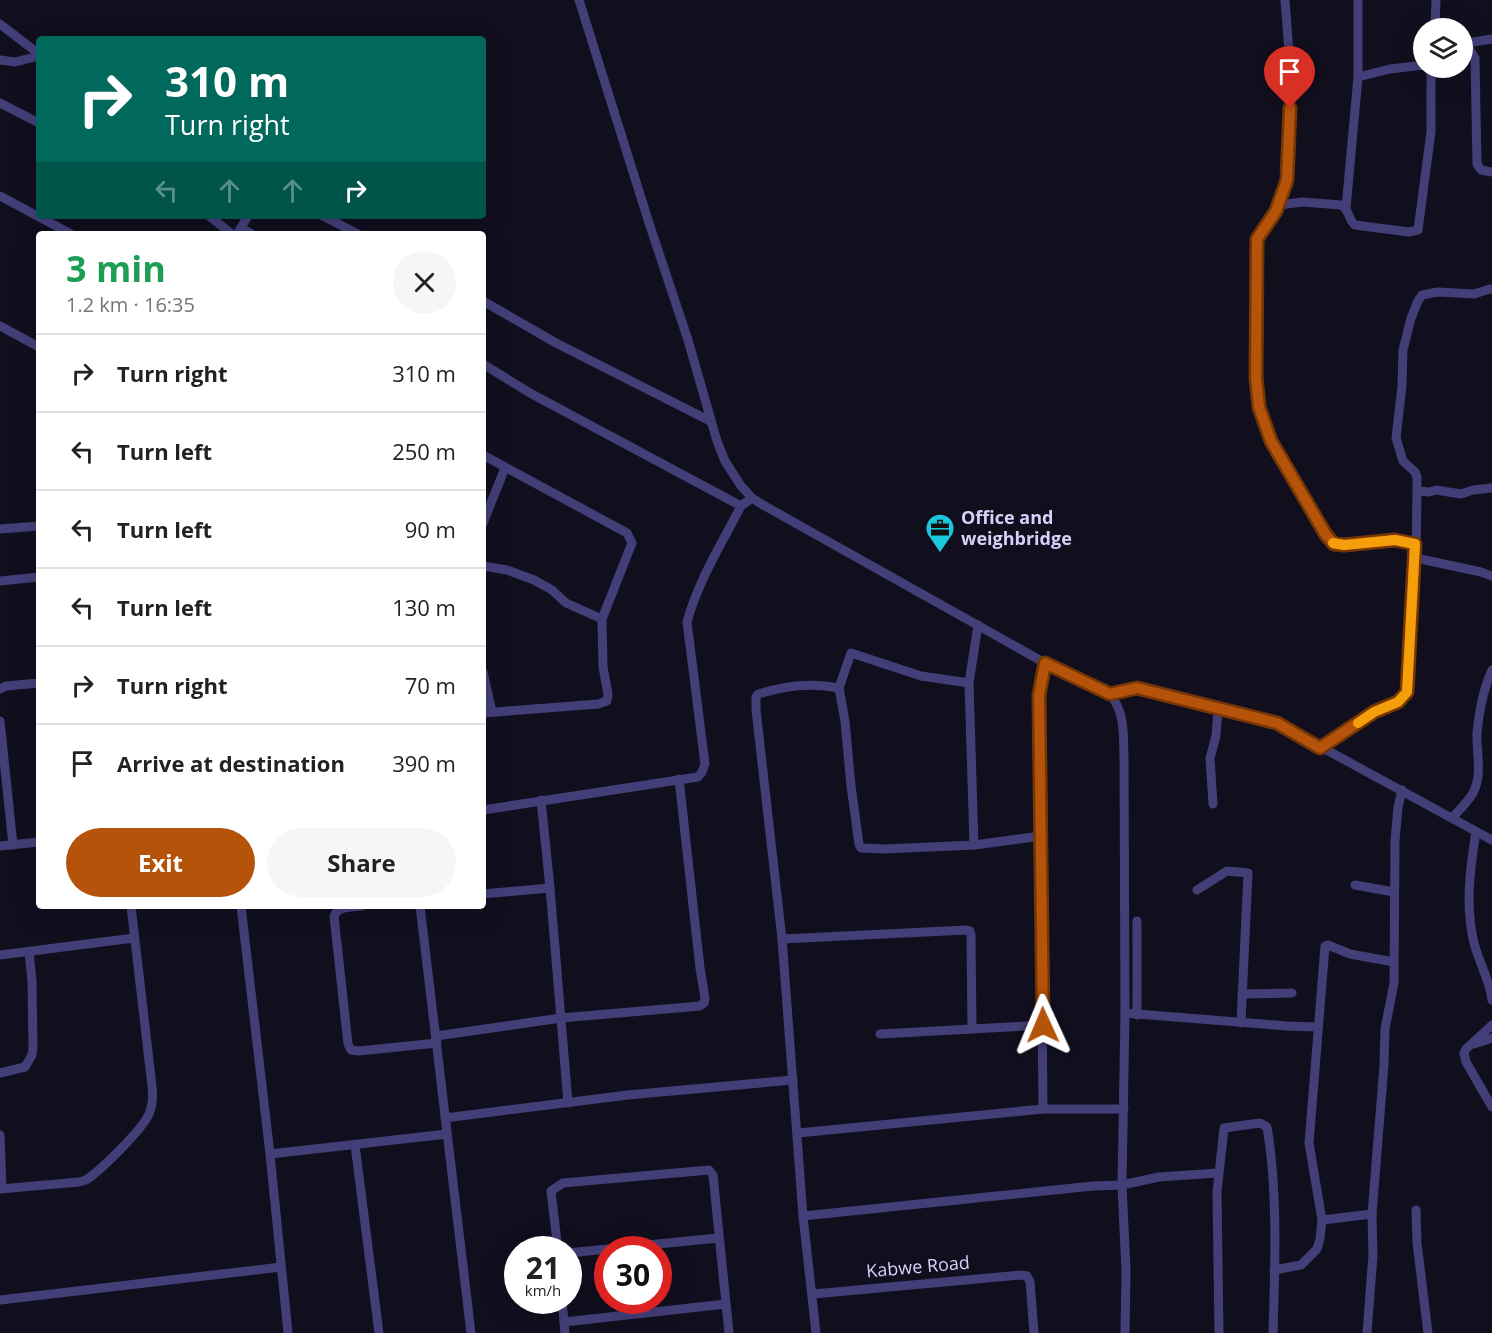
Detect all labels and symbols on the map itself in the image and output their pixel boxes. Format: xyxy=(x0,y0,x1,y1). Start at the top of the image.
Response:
pin xyxy=(1264,46,1315,108)
place label: Office and weighbridge xyxy=(961,505,1072,550)
office icon: Office and weighbridge xyxy=(924,512,956,554)
position arrow xyxy=(1011,993,1075,1057)
speed limit sign: 30 xyxy=(594,1236,672,1314)
street label: Kabwe Road xyxy=(865,1250,971,1282)

